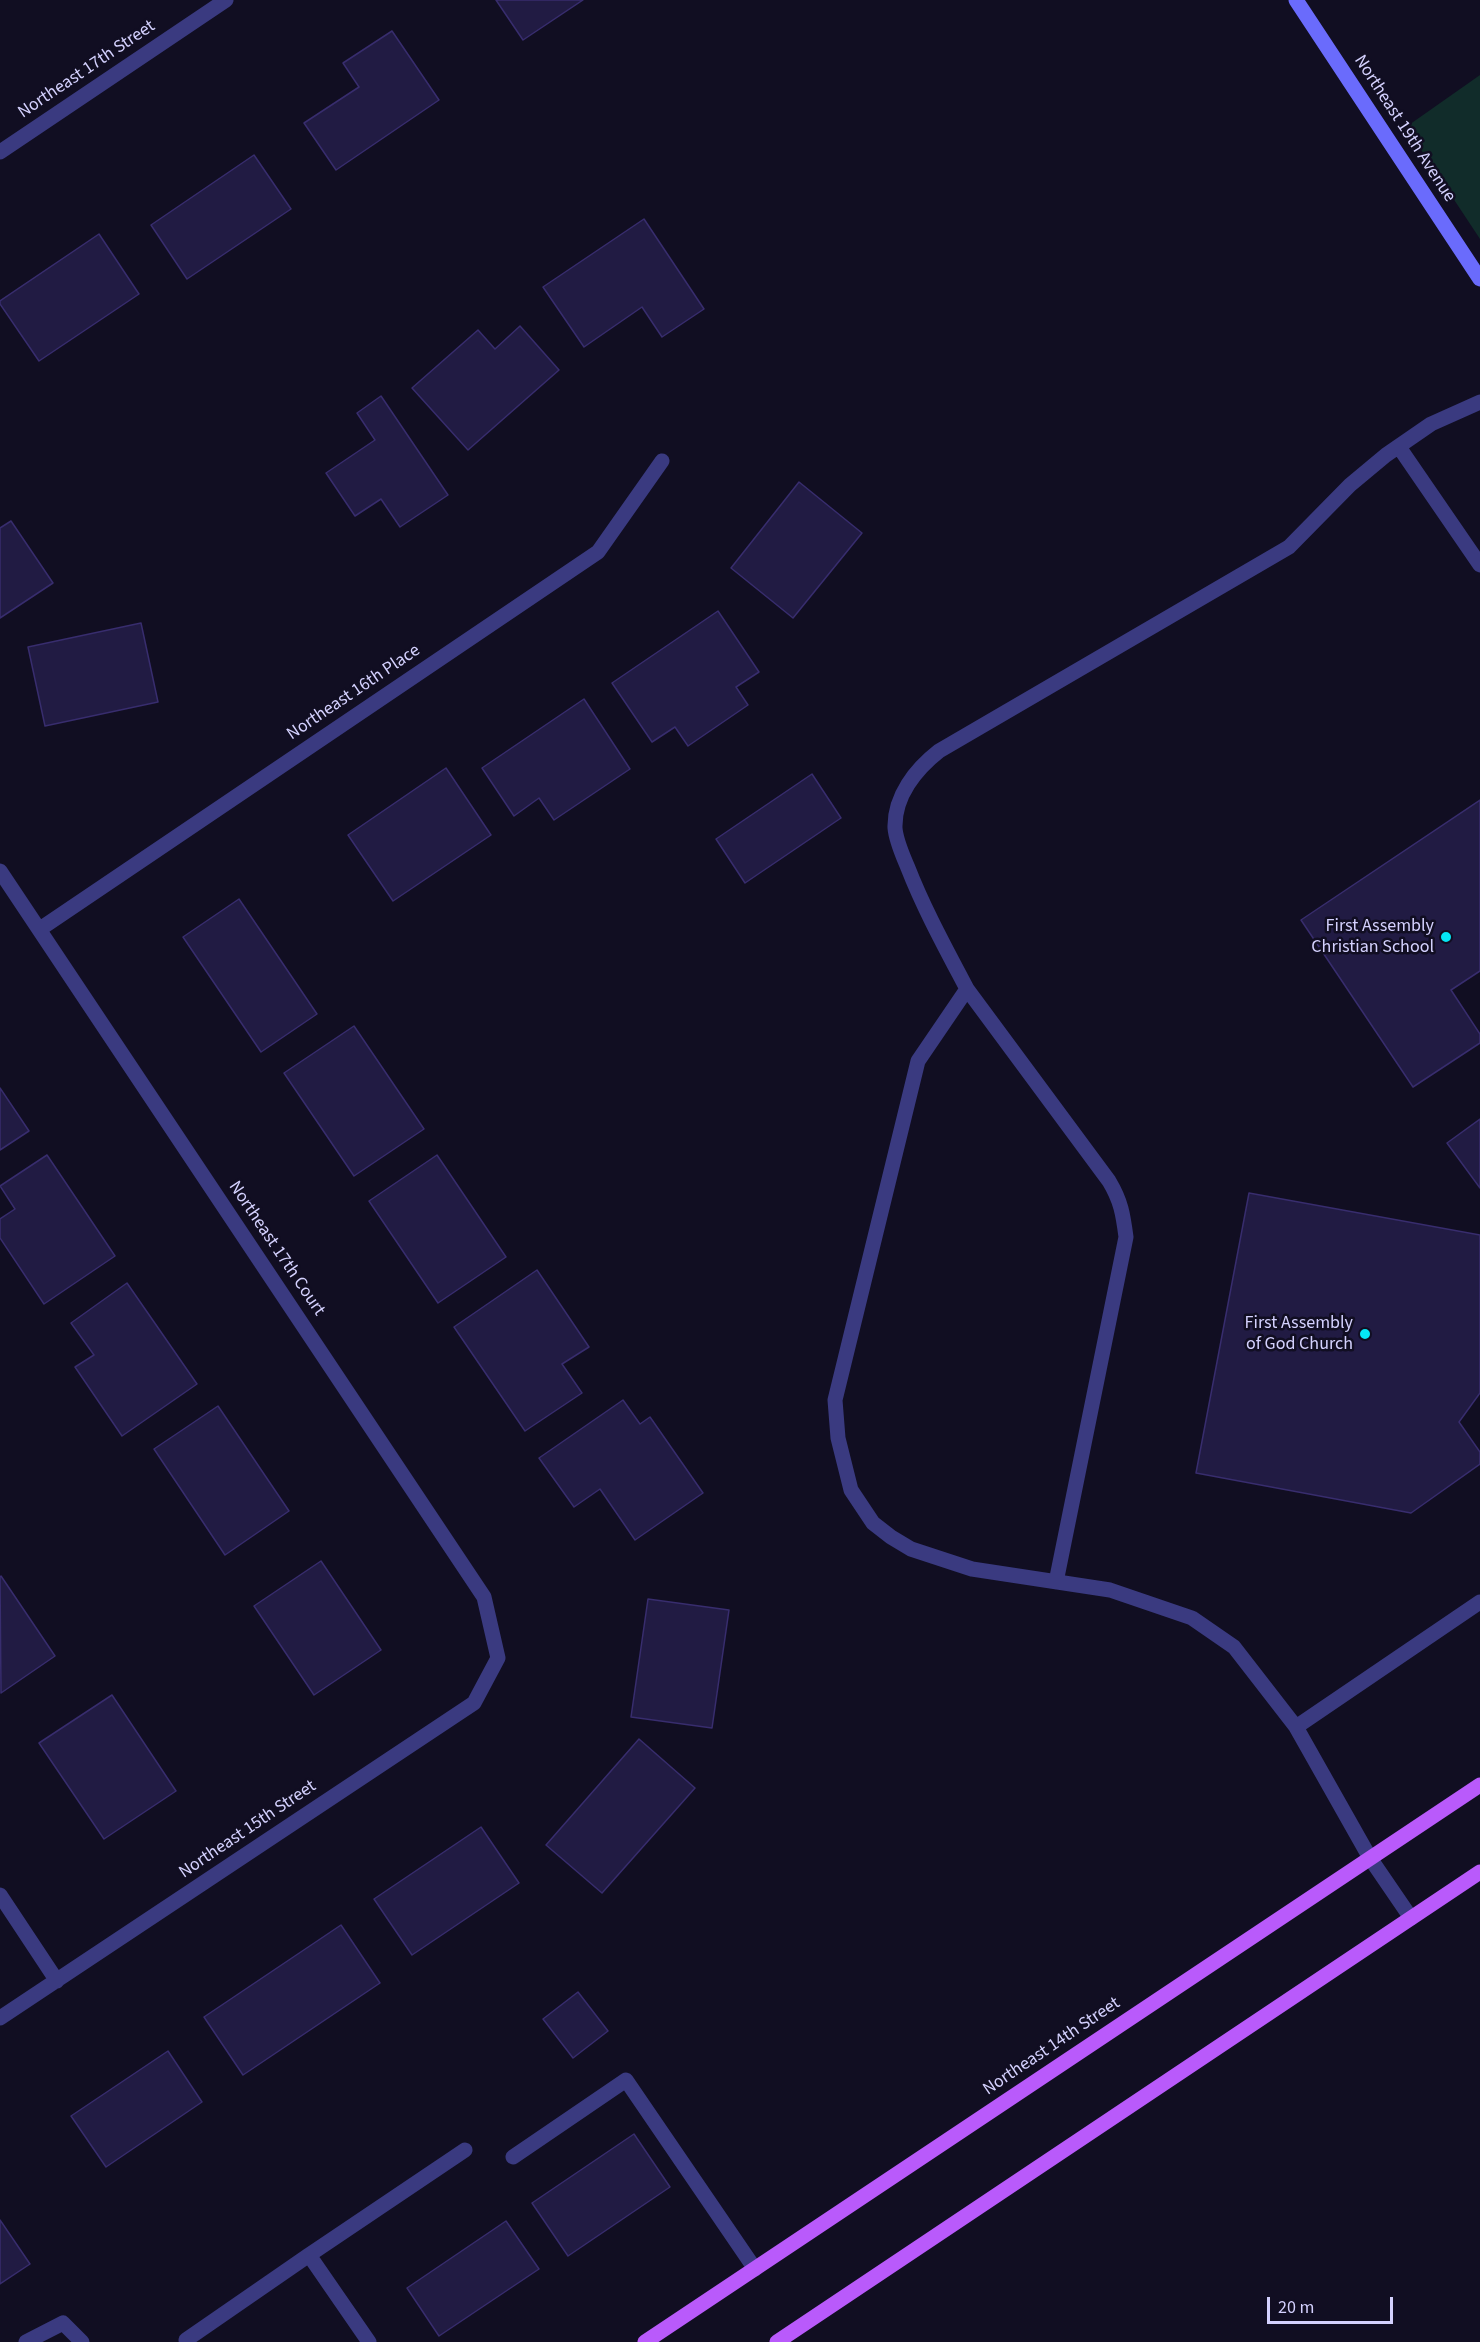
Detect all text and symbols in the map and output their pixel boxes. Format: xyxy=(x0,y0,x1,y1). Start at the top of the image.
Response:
street label: Northeast 17th Street xyxy=(14,16,160,124)
street label: Northeast 19th Avenue xyxy=(1348,51,1460,207)
street label: Northeast 16th Place xyxy=(283,640,425,746)
place label: First Assembly Christian School xyxy=(1311,916,1434,958)
marker: First Assembly Christian School xyxy=(1439,930,1453,944)
street label: Northeast 17th Court xyxy=(223,1178,329,1320)
place label: First Assembly of God Church xyxy=(1245,1313,1353,1356)
marker: First Assembly of God Church xyxy=(1358,1327,1372,1341)
street label: Northeast 15th Street xyxy=(175,1776,321,1884)
street label: Northeast 14th Street xyxy=(979,1993,1125,2101)
scale bar xyxy=(1270,2285,1396,2323)
text: 20 m xyxy=(1278,2295,1314,2320)

